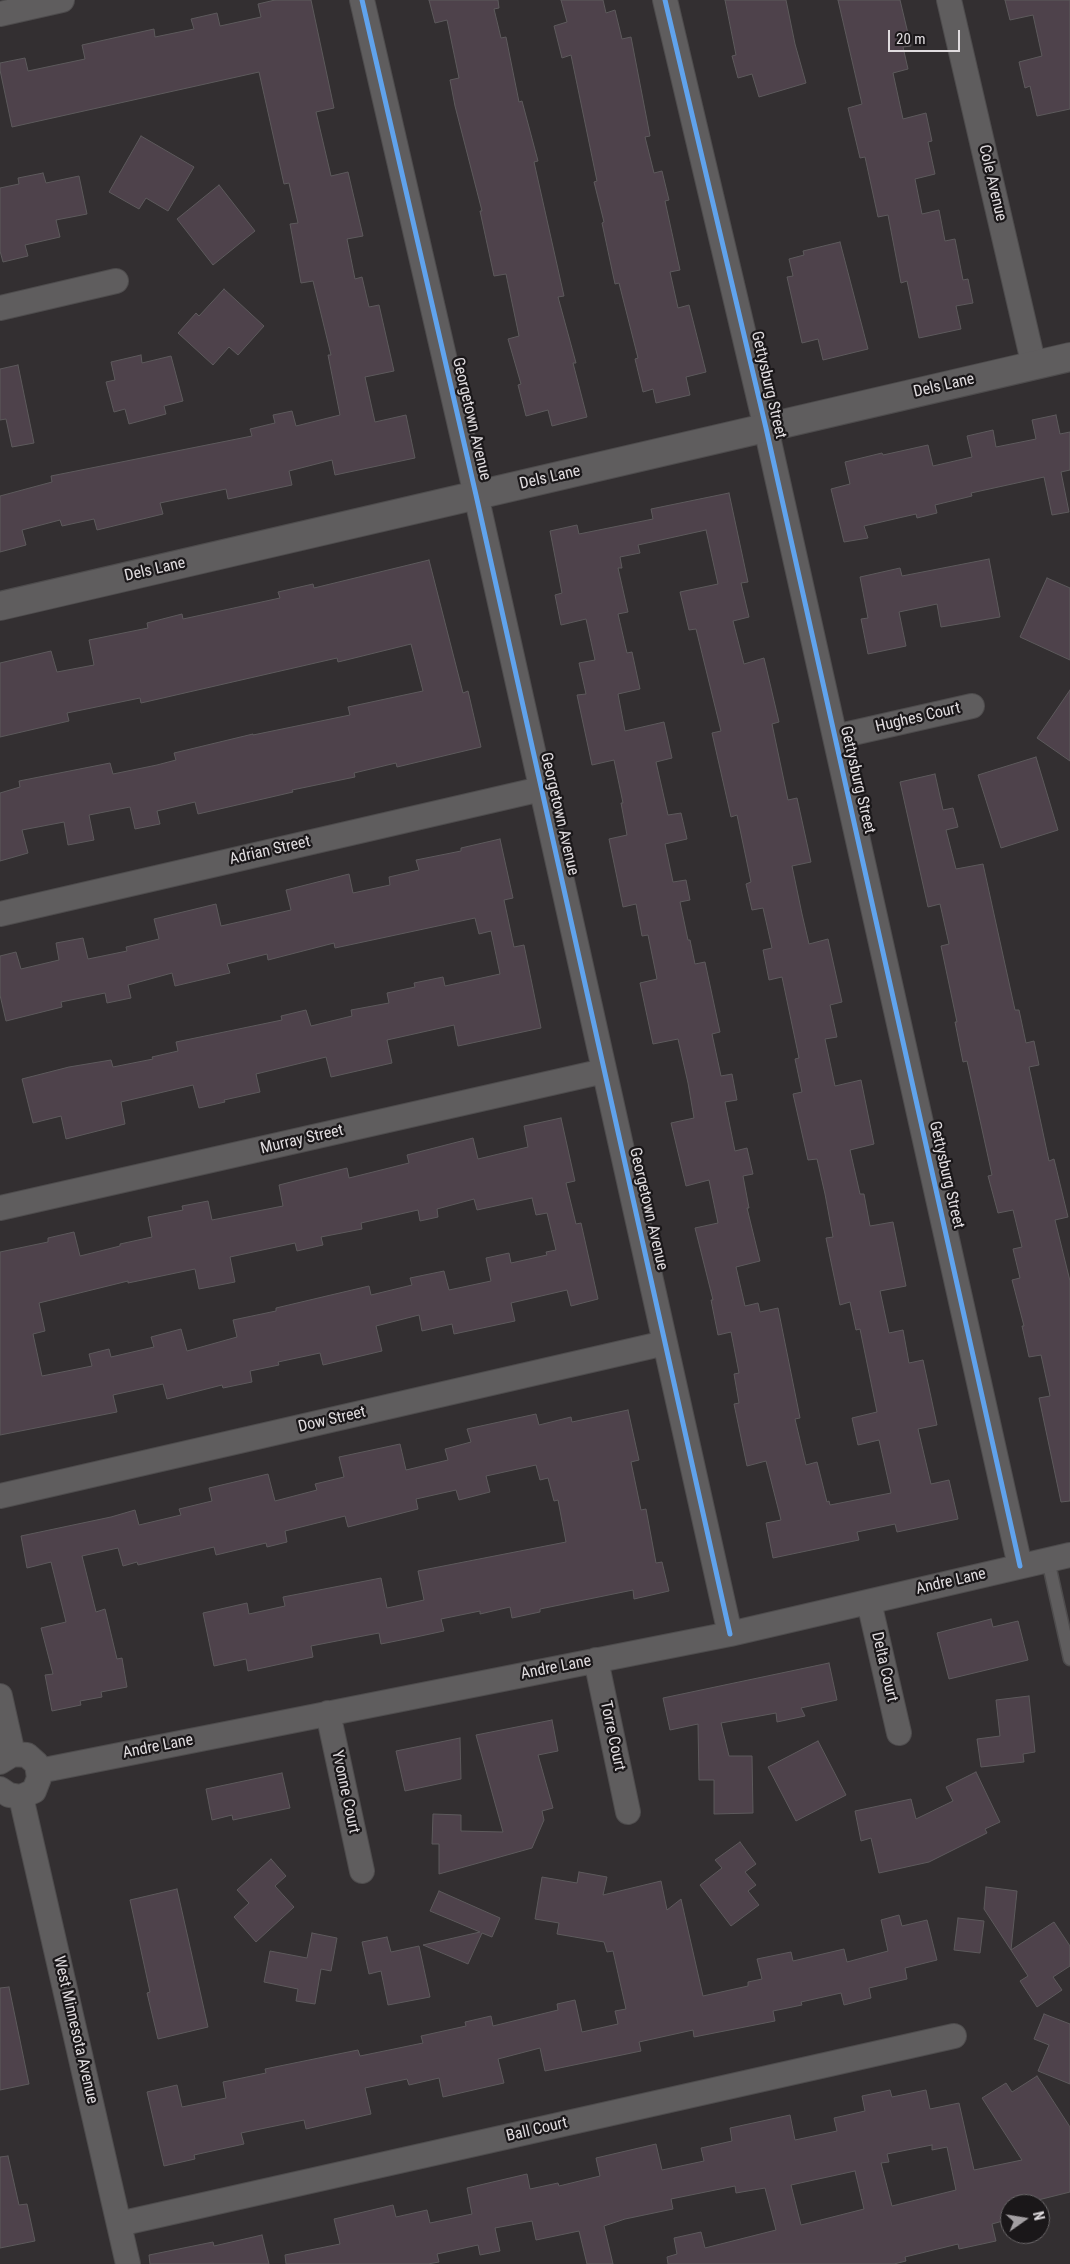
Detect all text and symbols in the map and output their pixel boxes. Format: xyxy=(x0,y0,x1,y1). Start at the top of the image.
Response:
scale bar xyxy=(890,20,962,52)
text: 20 m xyxy=(896,30,926,48)
street label: Cole Avenue xyxy=(974,143,1010,223)
street label: Gettysburg Street xyxy=(746,329,790,441)
street label: Georgetown Avenue xyxy=(448,356,494,482)
street label: Dels Lane xyxy=(912,370,976,402)
street label: Dels Lane xyxy=(518,462,582,494)
street label: Dels Lane xyxy=(123,554,187,586)
street label: Hughes Court xyxy=(874,699,962,737)
street label: Gettysburg Street xyxy=(835,724,879,836)
street label: Georgetown Avenue xyxy=(536,751,582,877)
street label: Adrian Street xyxy=(228,832,312,870)
street label: Gettysburg Street xyxy=(924,1119,968,1231)
street label: Murray Street xyxy=(259,1121,345,1159)
street label: Georgetown Avenue xyxy=(625,1146,671,1272)
street label: Dow Street xyxy=(296,1403,368,1437)
street label: Andre Lane xyxy=(914,1565,988,1599)
street label: Delta Court xyxy=(867,1630,901,1704)
street label: Andre Lane xyxy=(519,1652,593,1684)
street label: Torre Court xyxy=(595,1699,629,1773)
street label: Andre Lane xyxy=(121,1731,195,1763)
street label: Yvonne Court xyxy=(327,1749,363,1835)
street label: West Minnesota Avenue xyxy=(49,1954,101,2106)
street label: Ball Court xyxy=(505,2114,569,2146)
north arrow xyxy=(1000,2194,1050,2244)
text: N xyxy=(1030,2210,1047,2222)

